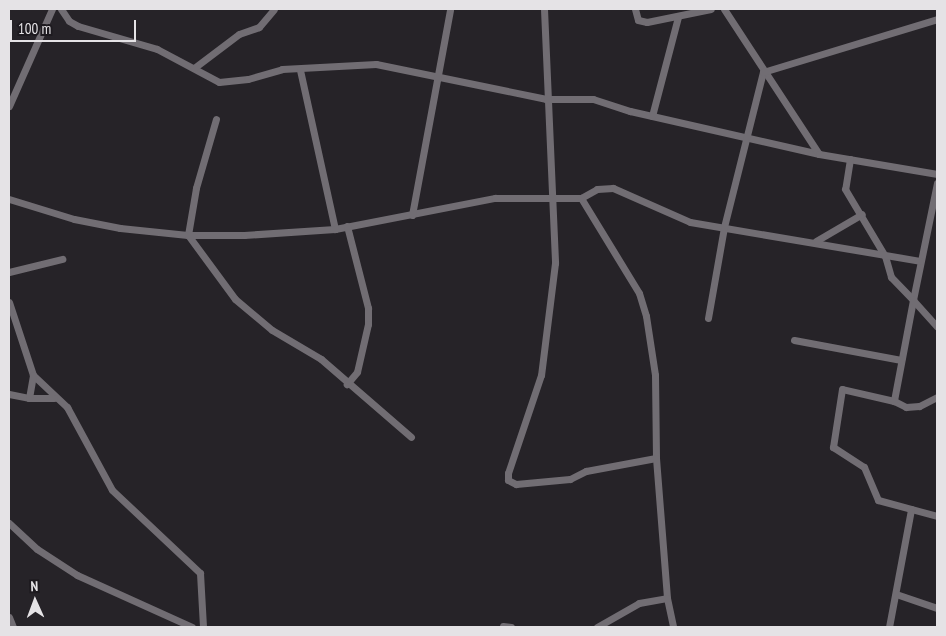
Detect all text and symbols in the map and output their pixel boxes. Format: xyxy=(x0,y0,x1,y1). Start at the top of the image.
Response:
scale bar xyxy=(12,10,139,42)
text: 100 m xyxy=(18,19,51,38)
north arrow xyxy=(10,576,60,626)
text: N xyxy=(30,577,39,595)

